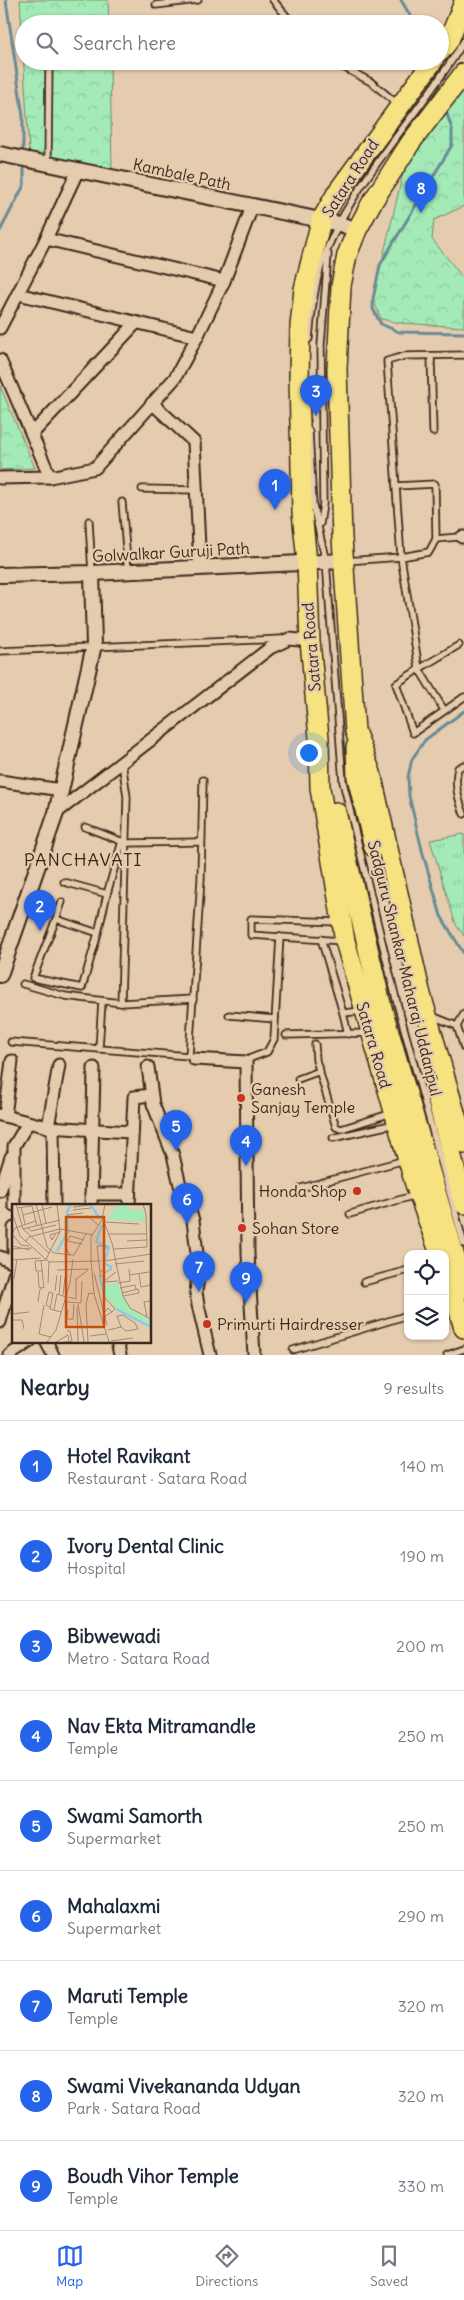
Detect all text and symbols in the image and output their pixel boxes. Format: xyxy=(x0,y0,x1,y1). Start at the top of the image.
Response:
search box xyxy=(15,15,449,70)
icon: search xyxy=(33,29,61,57)
text: Search here xyxy=(73,31,176,55)
street label: Satara Road xyxy=(317,135,383,221)
street label: Kambale Path xyxy=(131,154,233,194)
pin: 8 xyxy=(405,172,437,213)
pin: 3 xyxy=(300,375,332,416)
pin: 1 xyxy=(259,469,291,510)
street label: Golwalkar Guruji Path xyxy=(92,538,250,566)
street label: Satara Road xyxy=(297,602,325,692)
your location xyxy=(296,740,322,766)
street label: Sadguru Shankar Maharaj Uddanpul xyxy=(364,838,446,1098)
district label: PANCHAVATI xyxy=(24,848,142,871)
pin: 2 xyxy=(24,890,56,931)
street label: Satara Road xyxy=(352,999,396,1091)
place label: Ganesh Sanjay Temple xyxy=(251,1079,355,1117)
marker: Ganesh Sanjay Temple xyxy=(235,1092,247,1104)
pin: 5 xyxy=(160,1110,192,1151)
pin: 4 xyxy=(230,1125,262,1166)
place label: Honda Shop xyxy=(259,1181,347,1201)
pin: 6 xyxy=(171,1183,203,1224)
marker: Honda Shop xyxy=(351,1185,363,1197)
inset map xyxy=(12,1204,151,1342)
place label: Sohan Store xyxy=(252,1218,339,1238)
marker: Sohan Store xyxy=(236,1222,248,1234)
map controls xyxy=(404,1250,449,1340)
button: locate xyxy=(404,1250,449,1295)
pin: 7 xyxy=(183,1251,215,1292)
pin: 9 xyxy=(230,1262,262,1303)
button: layers xyxy=(404,1295,449,1340)
place label: Primurti Hairdresser xyxy=(217,1314,364,1334)
marker: Primurti Hairdresser xyxy=(201,1318,213,1330)
text: Nearby xyxy=(20,1374,90,1401)
text: 9 results xyxy=(383,1378,444,1398)
text: Hotel Ravikant xyxy=(67,1444,190,1468)
text: 1 xyxy=(33,1456,39,1476)
text: 140 m xyxy=(400,1456,444,1476)
text: Restaurant · Satara Road xyxy=(67,1468,247,1488)
text: Ivory Dental Clinic xyxy=(67,1534,224,1558)
text: 2 xyxy=(32,1546,40,1566)
text: 190 m xyxy=(400,1546,444,1566)
text: Hospital xyxy=(67,1558,126,1578)
text: Bibwewadi xyxy=(67,1624,161,1648)
text: 3 xyxy=(31,1636,41,1656)
text: 200 m xyxy=(396,1636,444,1656)
text: Metro · Satara Road xyxy=(67,1648,210,1668)
text: Nav Ekta Mitramandle xyxy=(67,1714,256,1738)
text: 4 xyxy=(31,1726,41,1746)
text: 250 m xyxy=(398,1726,444,1746)
text: Temple xyxy=(67,1738,118,1758)
text: Swami Samorth xyxy=(67,1804,202,1828)
text: 5 xyxy=(31,1816,41,1836)
text: 250 m xyxy=(398,1816,444,1836)
text: Supermarket xyxy=(67,1828,161,1848)
text: Mahalaxmi xyxy=(67,1894,160,1918)
text: 6 xyxy=(31,1906,41,1926)
text: 290 m xyxy=(398,1906,444,1926)
text: Supermarket xyxy=(67,1918,161,1938)
text: Maruti Temple xyxy=(67,1984,188,2008)
text: 7 xyxy=(32,1996,40,2016)
text: 320 m xyxy=(398,1996,444,2016)
text: Temple xyxy=(67,2008,118,2028)
text: Swami Vivekananda Udyan xyxy=(67,2074,301,2098)
text: 8 xyxy=(31,2086,41,2106)
text: 320 m xyxy=(398,2086,444,2106)
text: Park · Satara Road xyxy=(67,2098,201,2118)
text: Boudh Vihor Temple xyxy=(67,2164,239,2188)
text: 9 xyxy=(31,2176,41,2196)
text: 330 m xyxy=(397,2176,444,2196)
text: Temple xyxy=(67,2188,118,2208)
tab: Map xyxy=(56,2242,84,2290)
tab: Directions xyxy=(195,2242,258,2290)
tab: Saved xyxy=(370,2242,408,2290)

